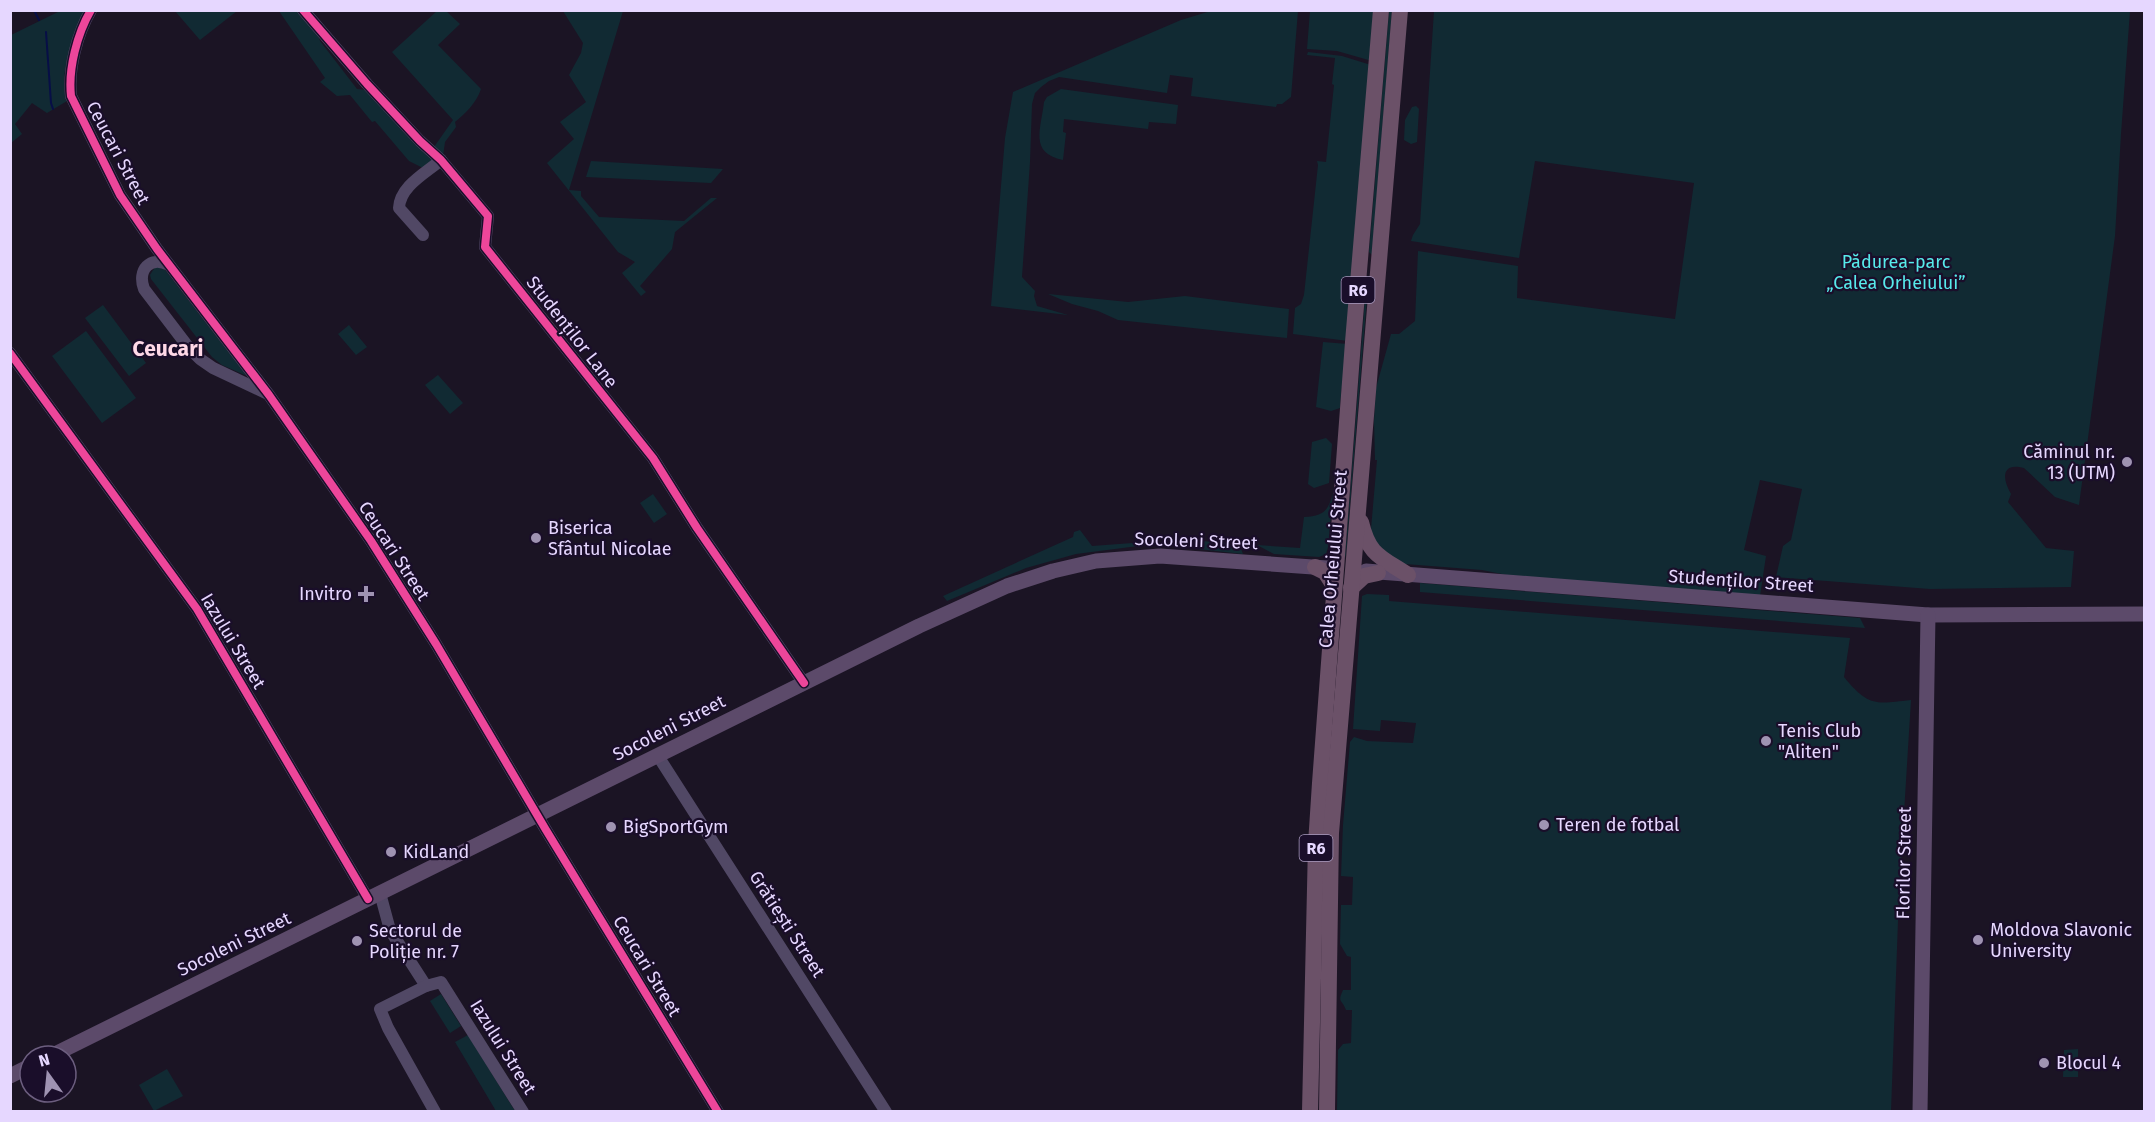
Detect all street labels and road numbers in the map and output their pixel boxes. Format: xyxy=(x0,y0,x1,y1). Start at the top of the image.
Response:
street label: Ceucari Street xyxy=(82,98,155,209)
street label: Studenților Lane xyxy=(521,272,622,393)
road number: R6 xyxy=(1342,277,1374,303)
street label: Calea Orheiului Street xyxy=(1314,469,1352,649)
street label: Ceucari Street xyxy=(354,497,434,605)
street label: Socoleni Street xyxy=(1134,528,1258,554)
street label: Studenților Street xyxy=(1667,565,1815,598)
street label: Iazului Street xyxy=(196,589,270,693)
street label: Socoleni Street xyxy=(609,690,729,766)
street label: Florilor Street xyxy=(1892,806,1916,920)
road number: R6 xyxy=(1300,835,1332,861)
street label: Grătiești Street xyxy=(744,867,830,982)
street label: Socoleni Street xyxy=(174,907,295,981)
street label: Ceucari Street xyxy=(608,912,686,1021)
street label: Iazului Street xyxy=(465,996,541,1099)

